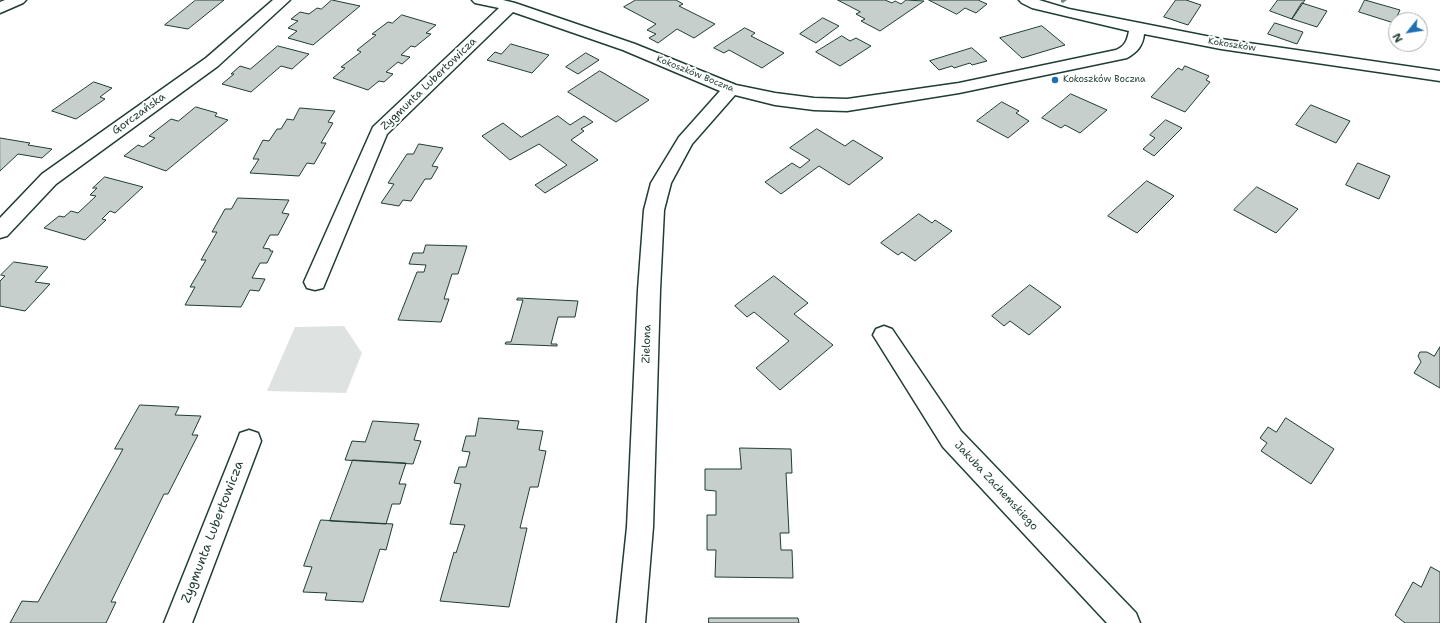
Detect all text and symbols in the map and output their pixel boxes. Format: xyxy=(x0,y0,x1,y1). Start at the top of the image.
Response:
north arrow xyxy=(1388,12,1428,52)
text: N xyxy=(1389,30,1407,45)
street label: Zygmunta Lubertowicza xyxy=(378,35,480,133)
street label: Kokoszków xyxy=(1207,36,1257,54)
street label: Kokoszków Boczna xyxy=(655,54,735,94)
marker: Kokoszków Boczna xyxy=(1050,75,1060,85)
place label: Kokoszków Boczna xyxy=(1063,75,1146,85)
street label: Gorczańska xyxy=(110,90,168,138)
street label: Zielona xyxy=(640,324,654,364)
street label: Jakuba Zachemskiego xyxy=(951,439,1041,533)
street label: Zygmunta Lubertowicza xyxy=(179,459,247,605)

